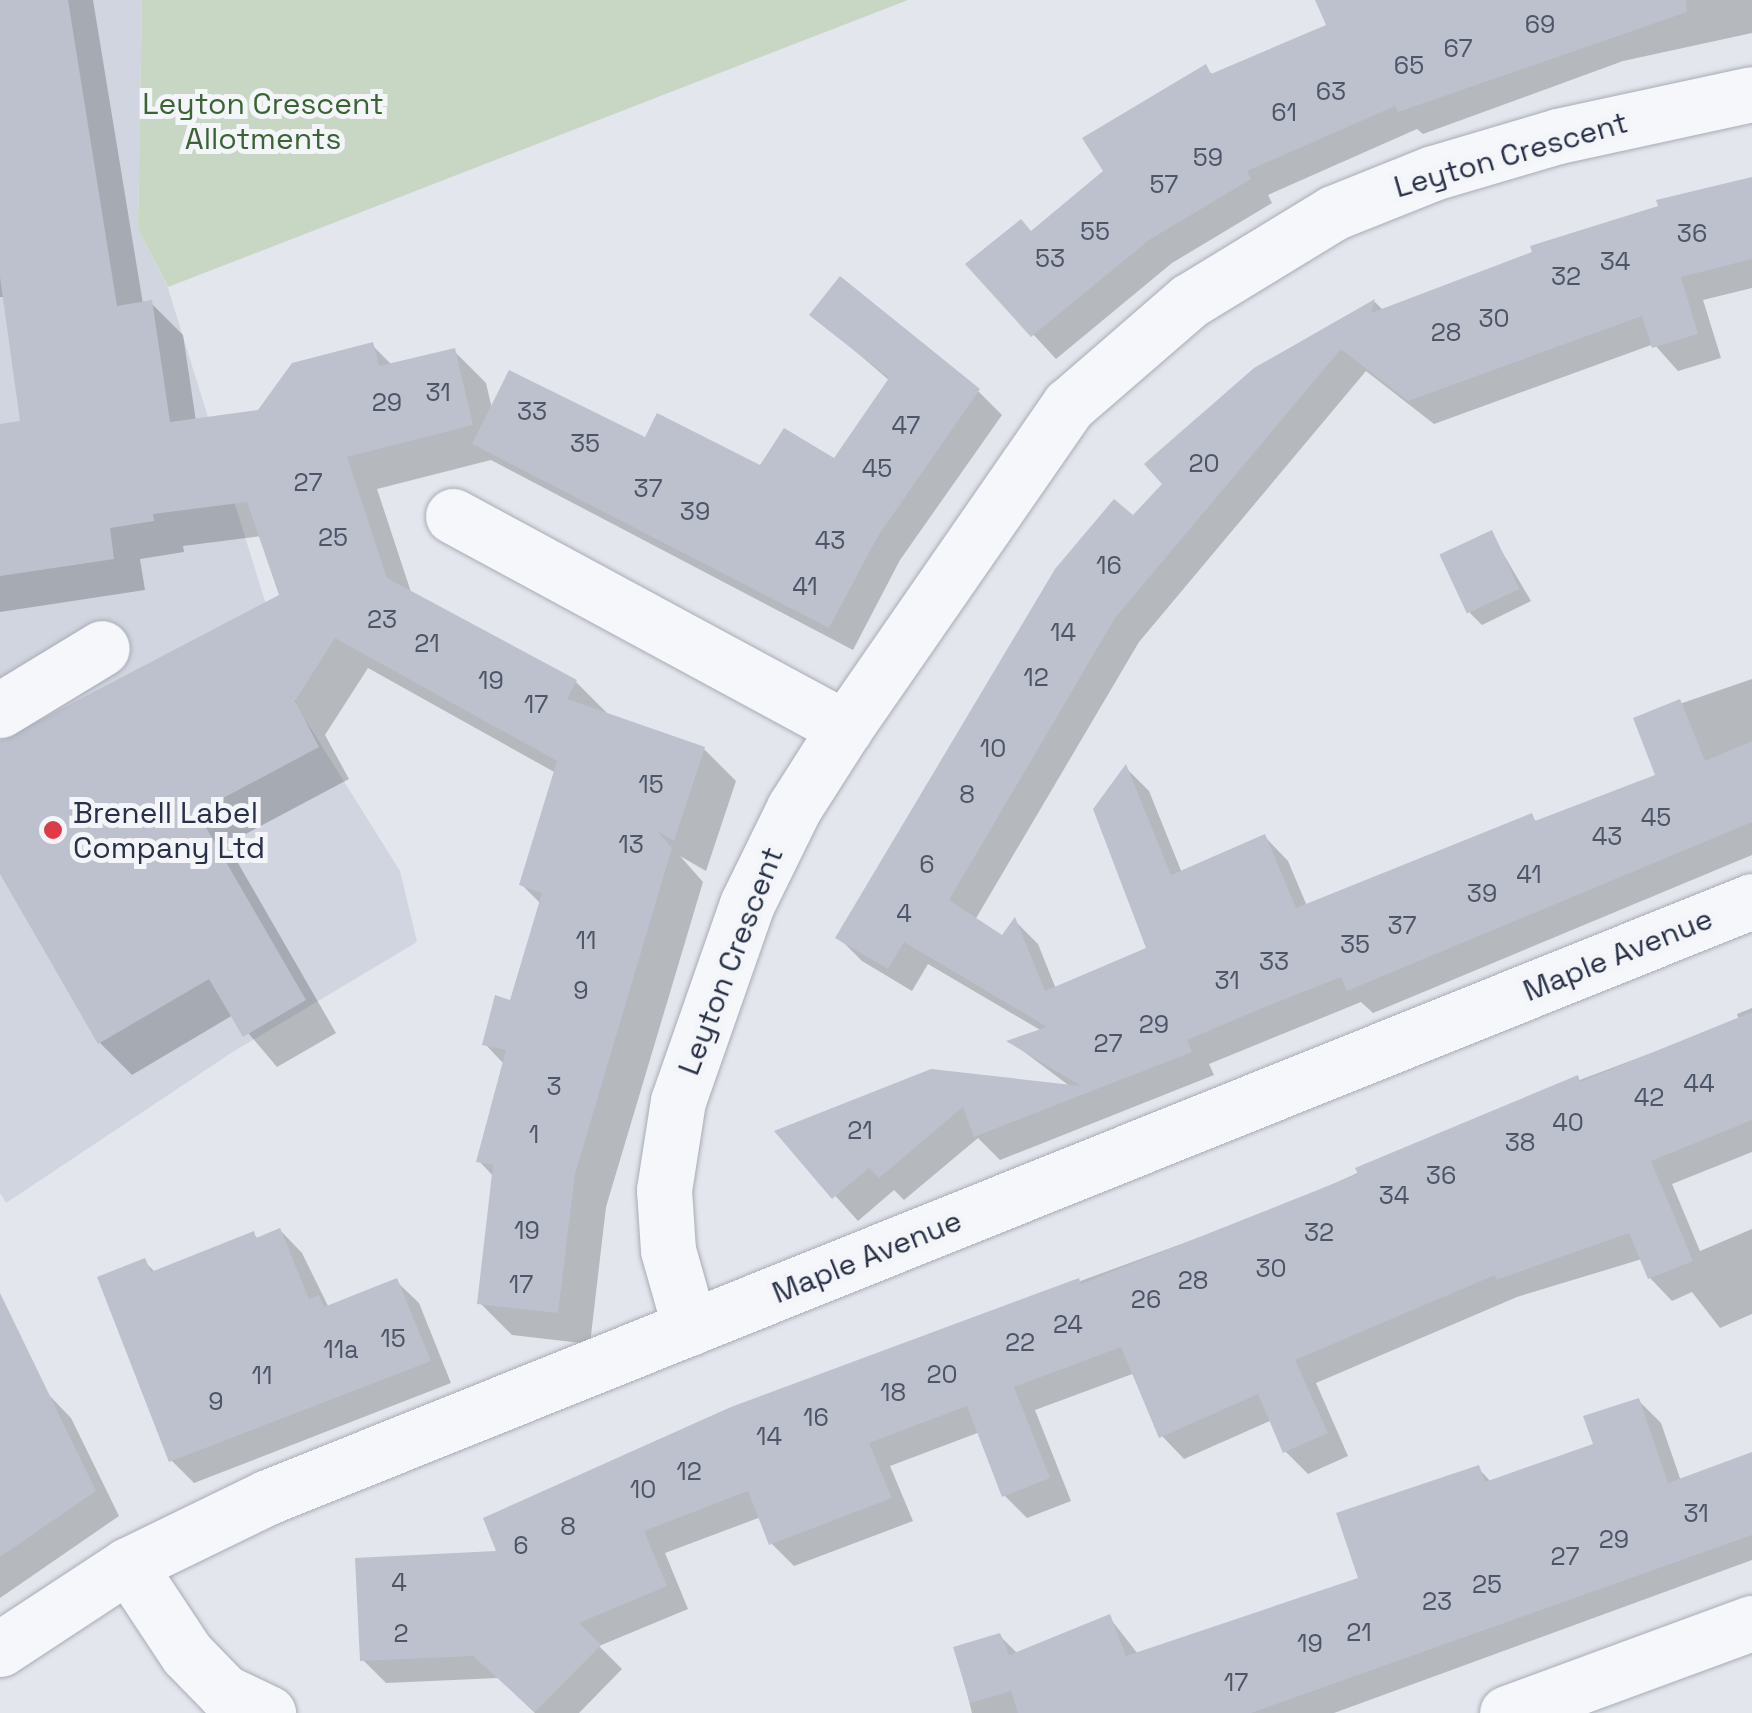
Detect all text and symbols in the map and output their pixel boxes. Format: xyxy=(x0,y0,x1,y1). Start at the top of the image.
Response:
house number: 69 xyxy=(1525,9,1555,39)
house number: 67 xyxy=(1443,33,1473,63)
house number: 65 xyxy=(1394,50,1424,80)
house number: 63 xyxy=(1316,76,1346,106)
park label: Leyton Crescent Allotments xyxy=(142,86,384,156)
house number: 61 xyxy=(1271,97,1297,127)
street label: Leyton Crescent xyxy=(1390,104,1632,206)
house number: 59 xyxy=(1193,142,1223,172)
house number: 57 xyxy=(1150,169,1178,199)
house number: 55 xyxy=(1080,216,1110,246)
house number: 36 xyxy=(1677,218,1707,248)
house number: 53 xyxy=(1035,243,1065,273)
house number: 34 xyxy=(1600,246,1630,276)
house number: 32 xyxy=(1551,261,1581,291)
house number: 30 xyxy=(1478,303,1510,333)
house number: 28 xyxy=(1431,317,1461,347)
house number: 31 xyxy=(425,377,451,407)
house number: 29 xyxy=(372,387,402,417)
house number: 33 xyxy=(517,396,547,426)
house number: 47 xyxy=(892,410,920,440)
house number: 35 xyxy=(570,428,600,458)
house number: 20 xyxy=(1188,448,1220,478)
house number: 45 xyxy=(862,453,892,483)
house number: 27 xyxy=(294,467,322,497)
house number: 37 xyxy=(633,473,663,503)
house number: 39 xyxy=(680,496,710,526)
house number: 25 xyxy=(318,522,348,552)
house number: 43 xyxy=(815,525,845,555)
house number: 16 xyxy=(1096,550,1122,580)
house number: 41 xyxy=(792,571,818,601)
house number: 23 xyxy=(367,604,397,634)
house number: 14 xyxy=(1050,617,1076,647)
house number: 21 xyxy=(414,628,440,658)
house number: 12 xyxy=(1023,662,1049,692)
house number: 19 xyxy=(478,665,504,695)
house number: 17 xyxy=(524,689,548,719)
house number: 10 xyxy=(980,733,1006,763)
house number: 15 xyxy=(638,769,664,799)
house number: 8 xyxy=(959,779,975,809)
place label: Brenell Label Company Ltd xyxy=(73,795,265,866)
house number: 45 xyxy=(1641,802,1671,832)
marker: Brenell Label Company Ltd xyxy=(42,819,64,841)
house number: 43 xyxy=(1592,821,1622,851)
house number: 13 xyxy=(618,829,644,859)
street label: Leyton Crescent xyxy=(671,842,791,1080)
house number: 6 xyxy=(919,849,935,879)
house number: 41 xyxy=(1516,859,1542,889)
house number: 39 xyxy=(1467,878,1497,908)
house number: 4 xyxy=(896,898,912,928)
street label: Maple Avenue xyxy=(1518,901,1718,1009)
house number: 37 xyxy=(1387,910,1417,940)
house number: 11 xyxy=(576,925,596,955)
house number: 35 xyxy=(1340,929,1370,959)
house number: 33 xyxy=(1259,946,1289,976)
house number: 31 xyxy=(1214,965,1240,995)
house number: 9 xyxy=(573,975,589,1005)
house number: 29 xyxy=(1139,1009,1169,1039)
house number: 27 xyxy=(1094,1028,1122,1058)
house number: 44 xyxy=(1683,1068,1715,1098)
house number: 3 xyxy=(546,1071,562,1101)
house number: 42 xyxy=(1634,1082,1664,1112)
house number: 40 xyxy=(1552,1107,1584,1137)
house number: 21 xyxy=(847,1115,873,1145)
house number: 1 xyxy=(529,1119,539,1149)
house number: 38 xyxy=(1505,1127,1535,1157)
house number: 36 xyxy=(1426,1160,1456,1190)
house number: 34 xyxy=(1379,1180,1409,1210)
street label: Maple Avenue xyxy=(767,1203,967,1311)
house number: 19 xyxy=(514,1215,540,1245)
house number: 32 xyxy=(1304,1217,1334,1247)
house number: 30 xyxy=(1255,1253,1287,1283)
house number: 28 xyxy=(1178,1265,1208,1295)
house number: 17 xyxy=(509,1269,533,1299)
house number: 26 xyxy=(1131,1284,1161,1314)
house number: 24 xyxy=(1053,1309,1083,1339)
house number: 15 xyxy=(380,1323,406,1353)
house number: 22 xyxy=(1005,1327,1035,1357)
house number: 11a xyxy=(323,1334,359,1364)
house number: 20 xyxy=(926,1359,958,1389)
house number: 11 xyxy=(252,1360,272,1390)
house number: 18 xyxy=(880,1377,906,1407)
house number: 9 xyxy=(208,1386,224,1416)
house number: 16 xyxy=(803,1402,829,1432)
house number: 14 xyxy=(756,1421,782,1451)
house number: 12 xyxy=(676,1456,702,1486)
house number: 10 xyxy=(630,1474,656,1504)
house number: 31 xyxy=(1683,1498,1709,1528)
house number: 8 xyxy=(560,1511,576,1541)
house number: 29 xyxy=(1599,1524,1629,1554)
house number: 6 xyxy=(513,1530,529,1560)
house number: 27 xyxy=(1551,1541,1579,1571)
house number: 4 xyxy=(391,1567,407,1597)
house number: 25 xyxy=(1472,1569,1502,1599)
house number: 23 xyxy=(1422,1586,1452,1616)
house number: 21 xyxy=(1346,1617,1372,1647)
house number: 2 xyxy=(393,1618,409,1648)
house number: 19 xyxy=(1297,1628,1323,1658)
house number: 17 xyxy=(1224,1667,1248,1697)

